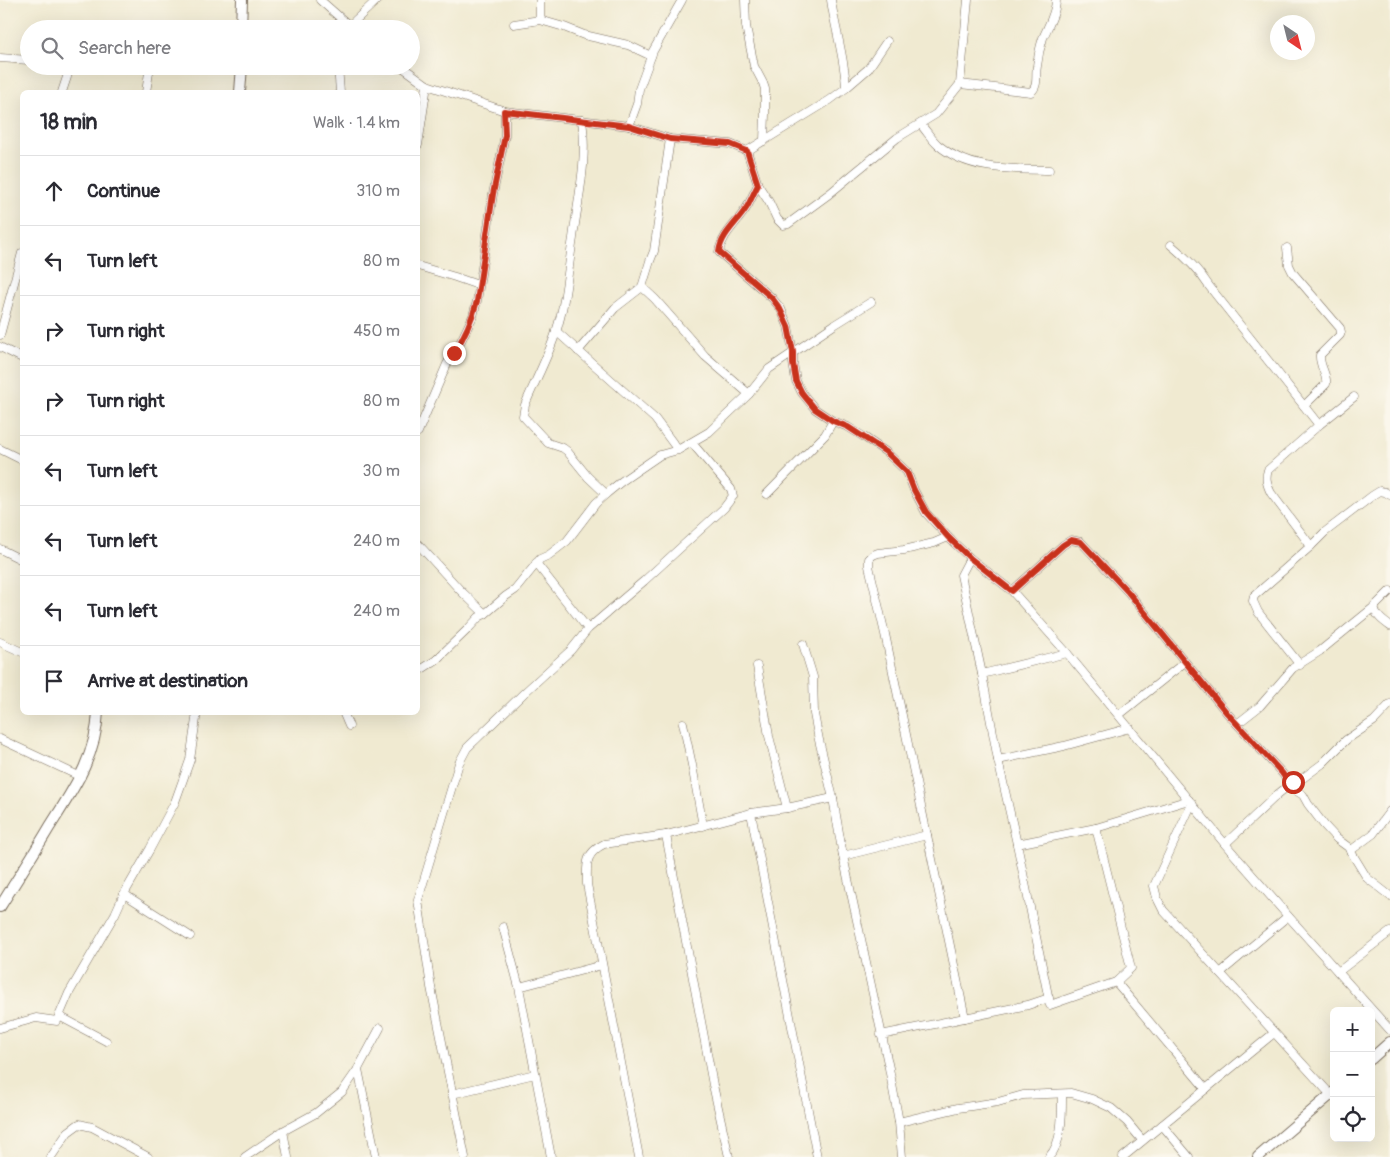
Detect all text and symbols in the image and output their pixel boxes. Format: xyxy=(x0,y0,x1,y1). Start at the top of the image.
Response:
north arrow xyxy=(1270,15,1315,60)
search box xyxy=(20,20,420,75)
icon: search xyxy=(38,34,66,62)
text: Search here xyxy=(78,36,171,60)
text: 18 min xyxy=(40,109,97,136)
text: Walk · 1.4 km xyxy=(313,113,400,133)
icon: ahead xyxy=(40,177,68,205)
text: Continue xyxy=(87,179,160,203)
text: 310 m xyxy=(356,181,400,201)
icon: left xyxy=(40,247,68,275)
text: Turn left xyxy=(87,249,157,273)
text: 80 m xyxy=(363,251,400,271)
icon: right xyxy=(40,317,68,345)
text: Turn right xyxy=(87,319,165,343)
text: 450 m xyxy=(353,321,400,341)
route end xyxy=(443,342,466,365)
icon: right xyxy=(40,387,68,415)
text: Turn right xyxy=(87,389,165,413)
text: 80 m xyxy=(363,391,400,411)
icon: left xyxy=(40,457,68,485)
text: Turn left xyxy=(87,459,157,483)
text: 30 m xyxy=(362,461,400,481)
icon: left xyxy=(40,527,68,555)
text: Turn left xyxy=(87,529,157,553)
text: 240 m xyxy=(353,531,400,551)
icon: left xyxy=(40,597,68,625)
text: Turn left xyxy=(87,599,157,623)
text: 240 m xyxy=(353,601,400,621)
icon: arrive xyxy=(40,667,68,695)
text: Arrive at destination xyxy=(87,669,248,693)
route start xyxy=(1282,771,1305,794)
map controls xyxy=(1330,1007,1375,1142)
button: + xyxy=(1330,1007,1375,1052)
button: − xyxy=(1330,1052,1375,1097)
button: locate xyxy=(1330,1097,1375,1142)

